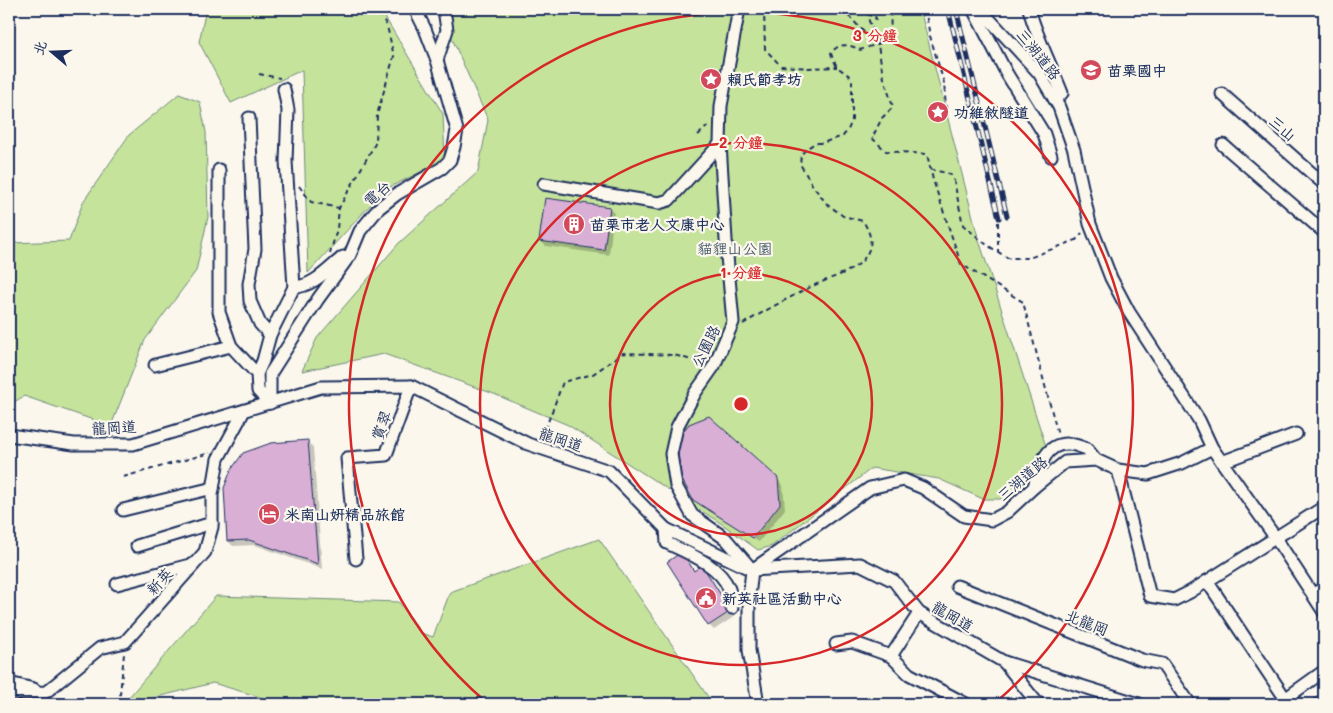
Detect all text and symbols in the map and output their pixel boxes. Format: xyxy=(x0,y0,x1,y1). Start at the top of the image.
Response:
street label: 三湖道路 xyxy=(1012,24,1066,84)
text: 3 分鐘 xyxy=(853,25,897,45)
north arrow xyxy=(28,28,78,78)
text: 北 xyxy=(28,38,50,57)
school or university icon: 苗栗國中 xyxy=(1079,58,1103,82)
place label: 苗栗國中 xyxy=(1107,60,1167,80)
place icon: 賴氏節孝坊 xyxy=(699,67,723,91)
place label: 賴氏節孝坊 xyxy=(727,69,802,89)
place icon: 功維敘隧道 xyxy=(926,100,950,124)
place label: 功維敘隧道 xyxy=(954,102,1029,122)
street label: 三山 xyxy=(1265,111,1301,145)
text: 2 分鐘 xyxy=(719,132,763,152)
street label: 電台 xyxy=(359,176,395,210)
building icon: 苗栗市老人文康中心 xyxy=(562,212,586,236)
place label: 苗栗市老人文康中心 xyxy=(590,214,725,234)
park label: 貓貍山公園 xyxy=(697,238,773,258)
text: 1 分鐘 xyxy=(720,262,762,282)
street label: 公園路 xyxy=(686,321,724,371)
centre of rings xyxy=(732,395,750,413)
street label: 賞翠 xyxy=(366,407,396,443)
street label: 龍岡道 xyxy=(91,416,137,438)
street label: 龍岡道 xyxy=(537,423,585,455)
street label: 三湖道路 xyxy=(993,451,1051,505)
hotel icon: 米南山妍精品旅館 xyxy=(257,502,281,526)
place label: 米南山妍精品旅館 xyxy=(285,504,405,524)
street label: 新英 xyxy=(142,563,176,599)
public building icon: 新英社區活動中心 xyxy=(694,586,718,610)
place label: 新英社區活動中心 xyxy=(722,588,842,608)
street label: 龍岡道 xyxy=(929,596,977,636)
street label: 北龍岡 xyxy=(1062,604,1112,640)

